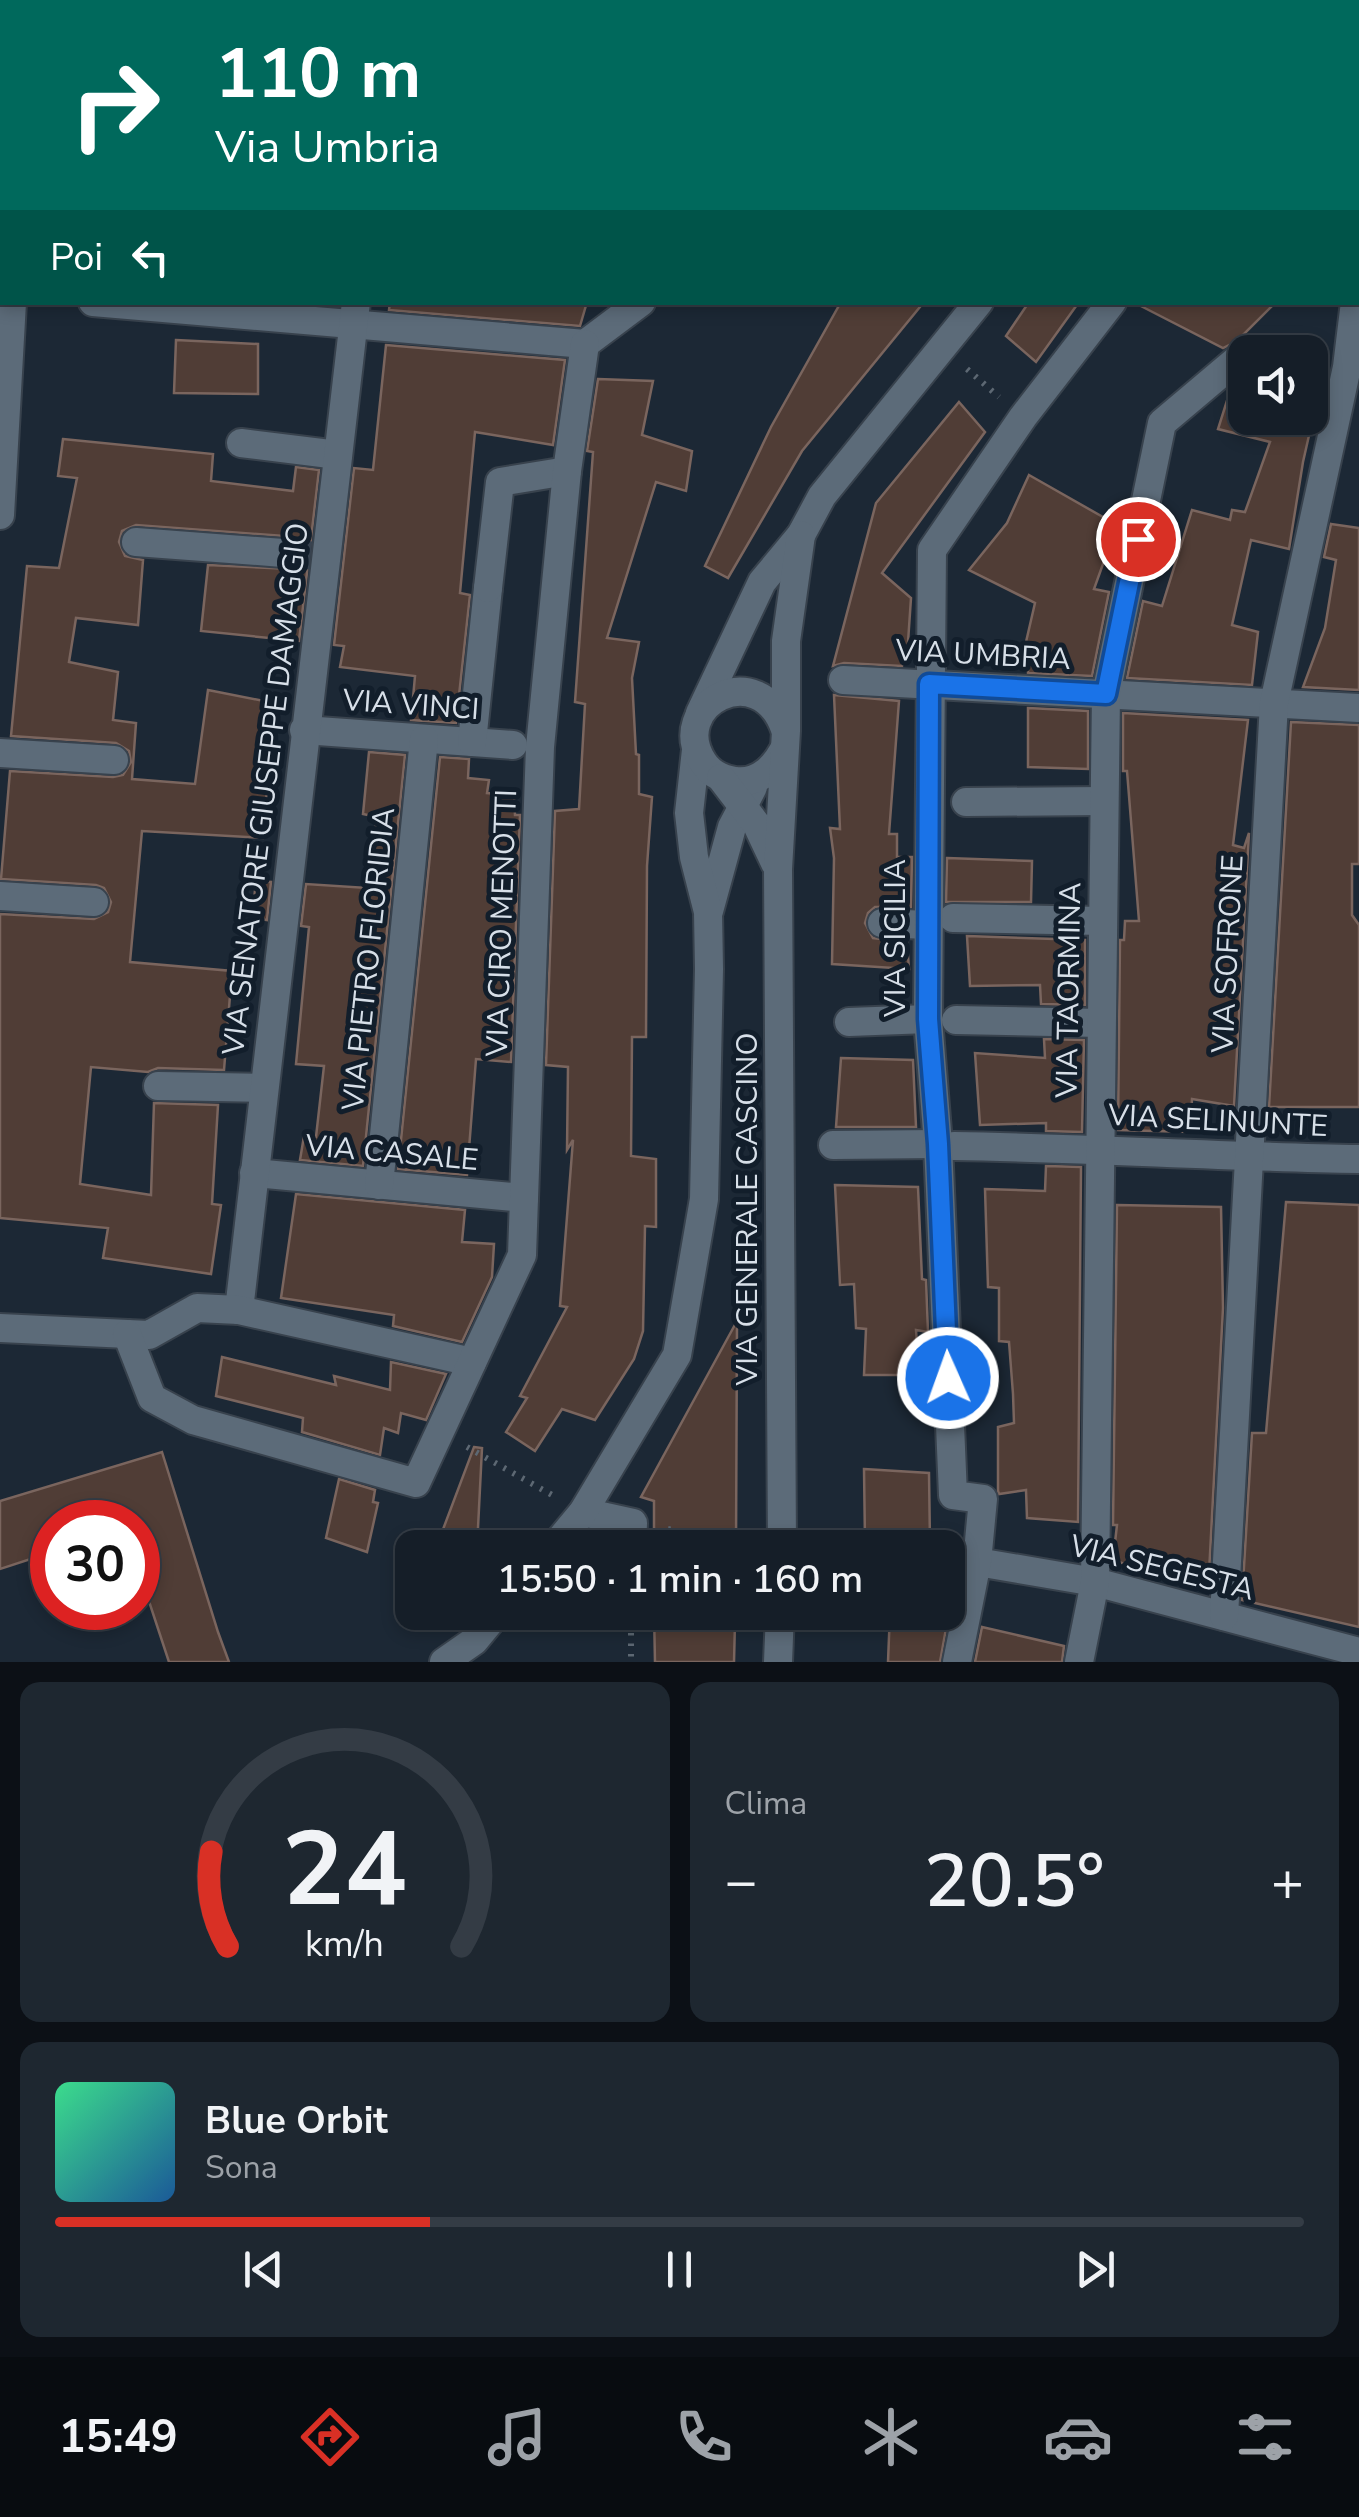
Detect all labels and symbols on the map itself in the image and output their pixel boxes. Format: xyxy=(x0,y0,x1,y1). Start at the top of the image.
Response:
pin xyxy=(1096,497,1181,582)
street label: VIA SENATORE GIUSEPPE DAMAGGIO xyxy=(213,520,319,1059)
street label: VIA UMBRIA xyxy=(893,630,1072,680)
street label: VIA VINCI xyxy=(341,680,480,730)
street label: VIA CIRO MENOTTI xyxy=(477,789,527,1058)
street label: VIA PIETRO FLORIDIA xyxy=(333,805,405,1114)
street label: VIA SOFRONE xyxy=(1202,854,1254,1055)
street label: VIA SICILIA xyxy=(875,859,916,1018)
street label: VIA TAORMINA xyxy=(1047,882,1091,1099)
street label: VIA GENERALE CASCINO xyxy=(727,1033,768,1386)
street label: VIA SELINUNTE xyxy=(1106,1095,1329,1147)
street label: VIA CASALE xyxy=(303,1125,480,1181)
position arrow xyxy=(896,1326,1000,1430)
speed limit sign: 30 xyxy=(30,1500,160,1630)
street label: VIA SEGESTA xyxy=(1065,1525,1258,1611)

